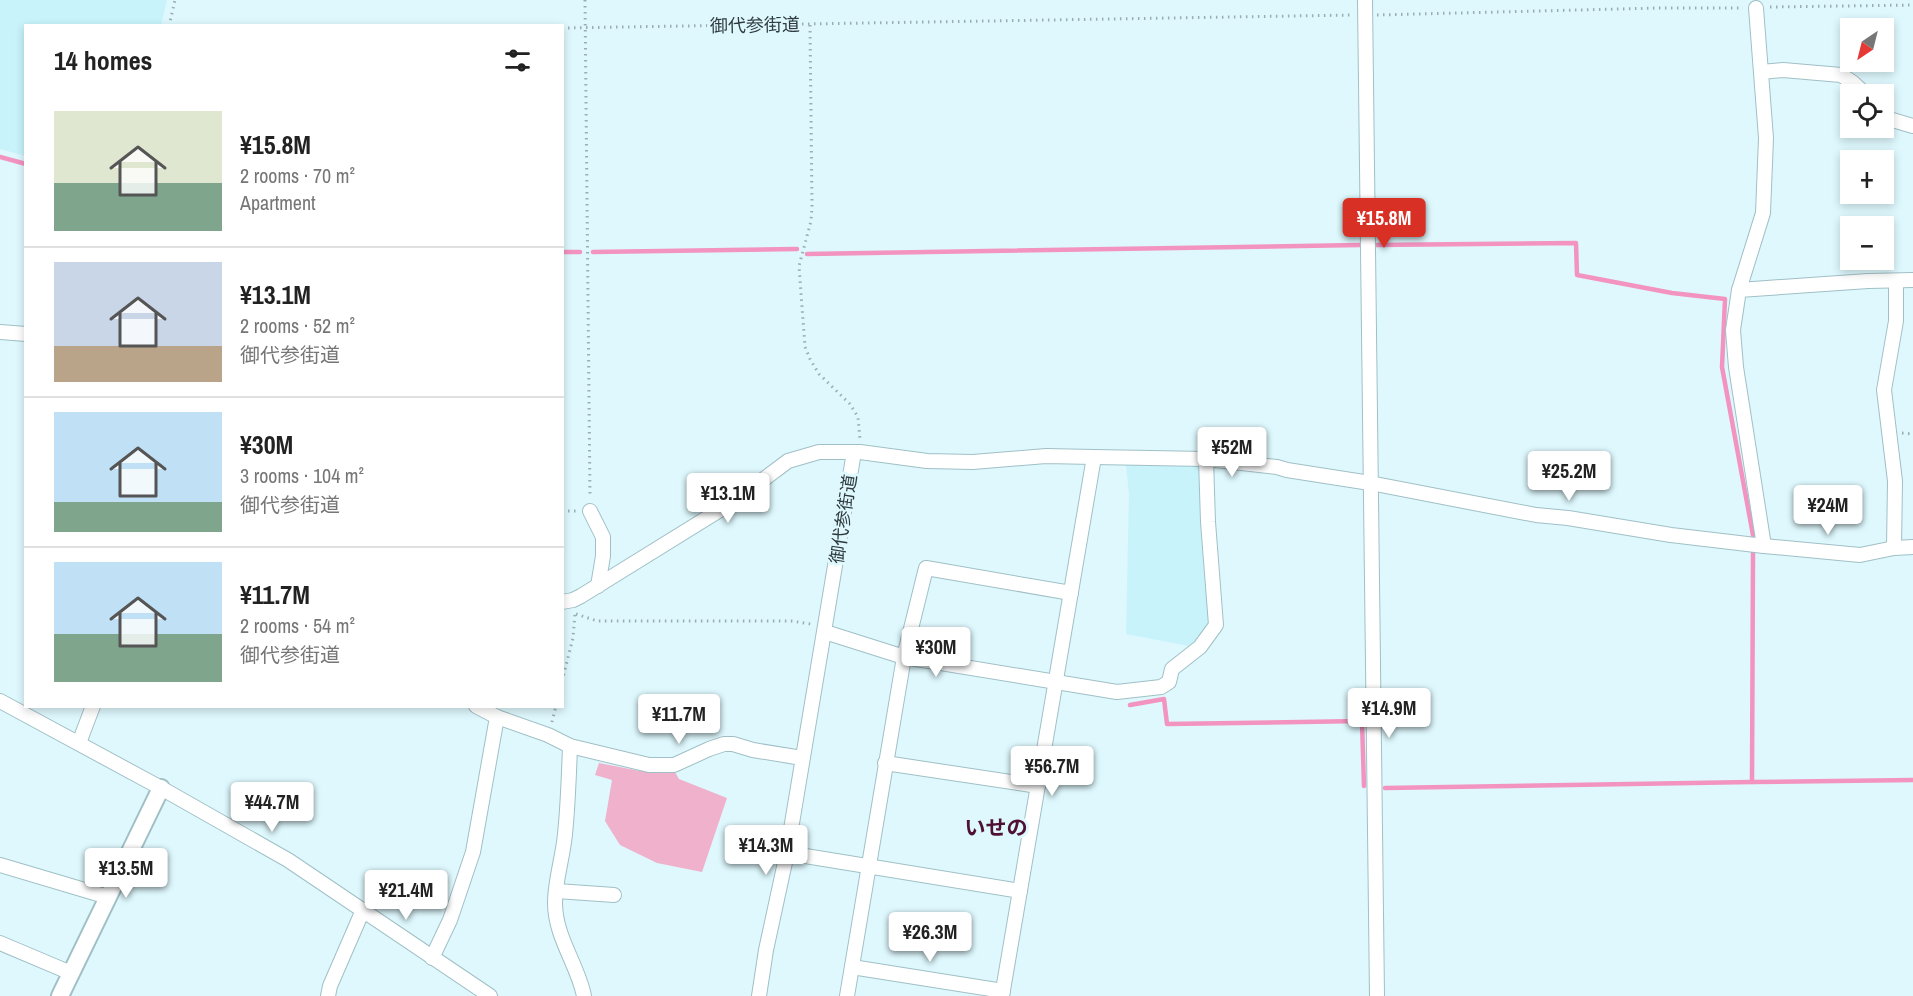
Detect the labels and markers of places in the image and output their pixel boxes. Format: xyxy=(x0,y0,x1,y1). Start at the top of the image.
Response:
pin: ¥15.8M xyxy=(1335,198,1433,249)
pin: ¥52M xyxy=(1196,427,1268,478)
pin: ¥25.2M xyxy=(1520,451,1618,502)
pin: ¥13.1M xyxy=(679,473,777,524)
pin: ¥24M xyxy=(1792,485,1864,536)
pin: ¥30M xyxy=(900,627,972,678)
pin: ¥14.9M xyxy=(1340,688,1438,739)
pin: ¥11.7M xyxy=(630,694,728,745)
pin: ¥56.7M xyxy=(1003,746,1101,797)
pin: ¥44.7M xyxy=(223,782,321,833)
pin: ¥14.3M xyxy=(717,825,815,876)
pin: ¥13.5M xyxy=(77,848,175,899)
pin: ¥21.4M xyxy=(357,870,455,921)
pin: ¥26.3M xyxy=(881,912,979,963)

